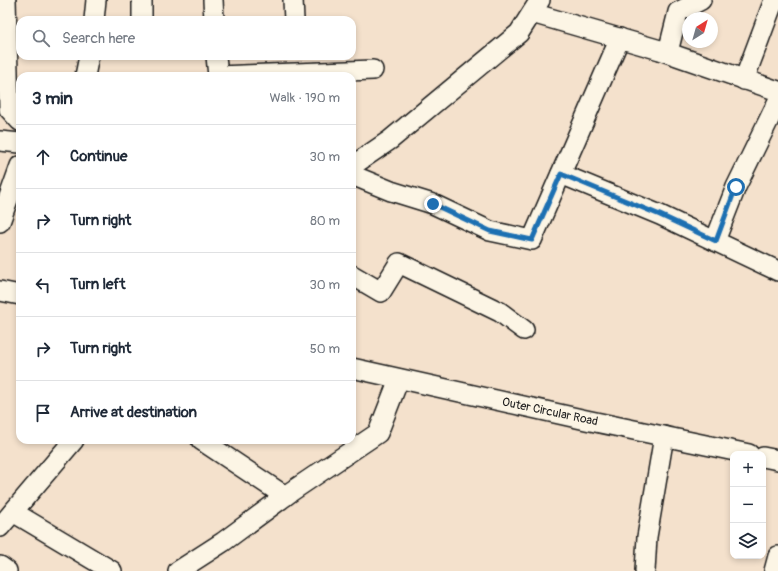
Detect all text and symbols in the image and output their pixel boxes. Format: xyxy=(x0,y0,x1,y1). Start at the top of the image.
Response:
north arrow xyxy=(682,12,718,48)
search box xyxy=(16,16,356,60)
icon: search xyxy=(30,27,52,49)
text: Search here xyxy=(62,29,135,48)
text: 3 min xyxy=(32,88,73,109)
text: Walk · 190 m xyxy=(269,90,340,106)
icon: ahead xyxy=(32,146,54,168)
text: Continue xyxy=(70,147,128,166)
text: 30 m xyxy=(310,149,340,165)
route start xyxy=(727,178,745,196)
route end xyxy=(424,195,442,213)
icon: right xyxy=(32,210,54,232)
text: Turn right xyxy=(70,211,131,230)
text: 80 m xyxy=(310,213,340,229)
icon: left xyxy=(32,274,54,296)
text: Turn left xyxy=(70,275,126,294)
text: 30 m xyxy=(310,277,340,293)
icon: right xyxy=(32,338,54,360)
text: Turn right xyxy=(70,339,131,358)
text: 50 m xyxy=(310,341,340,357)
street label: Outer Circular Road xyxy=(501,395,599,429)
icon: arrive xyxy=(32,402,54,424)
text: Arrive at destination xyxy=(70,403,197,422)
map controls xyxy=(730,451,766,559)
button: + xyxy=(730,451,766,487)
button: − xyxy=(730,487,766,523)
button: layers xyxy=(730,523,766,559)

